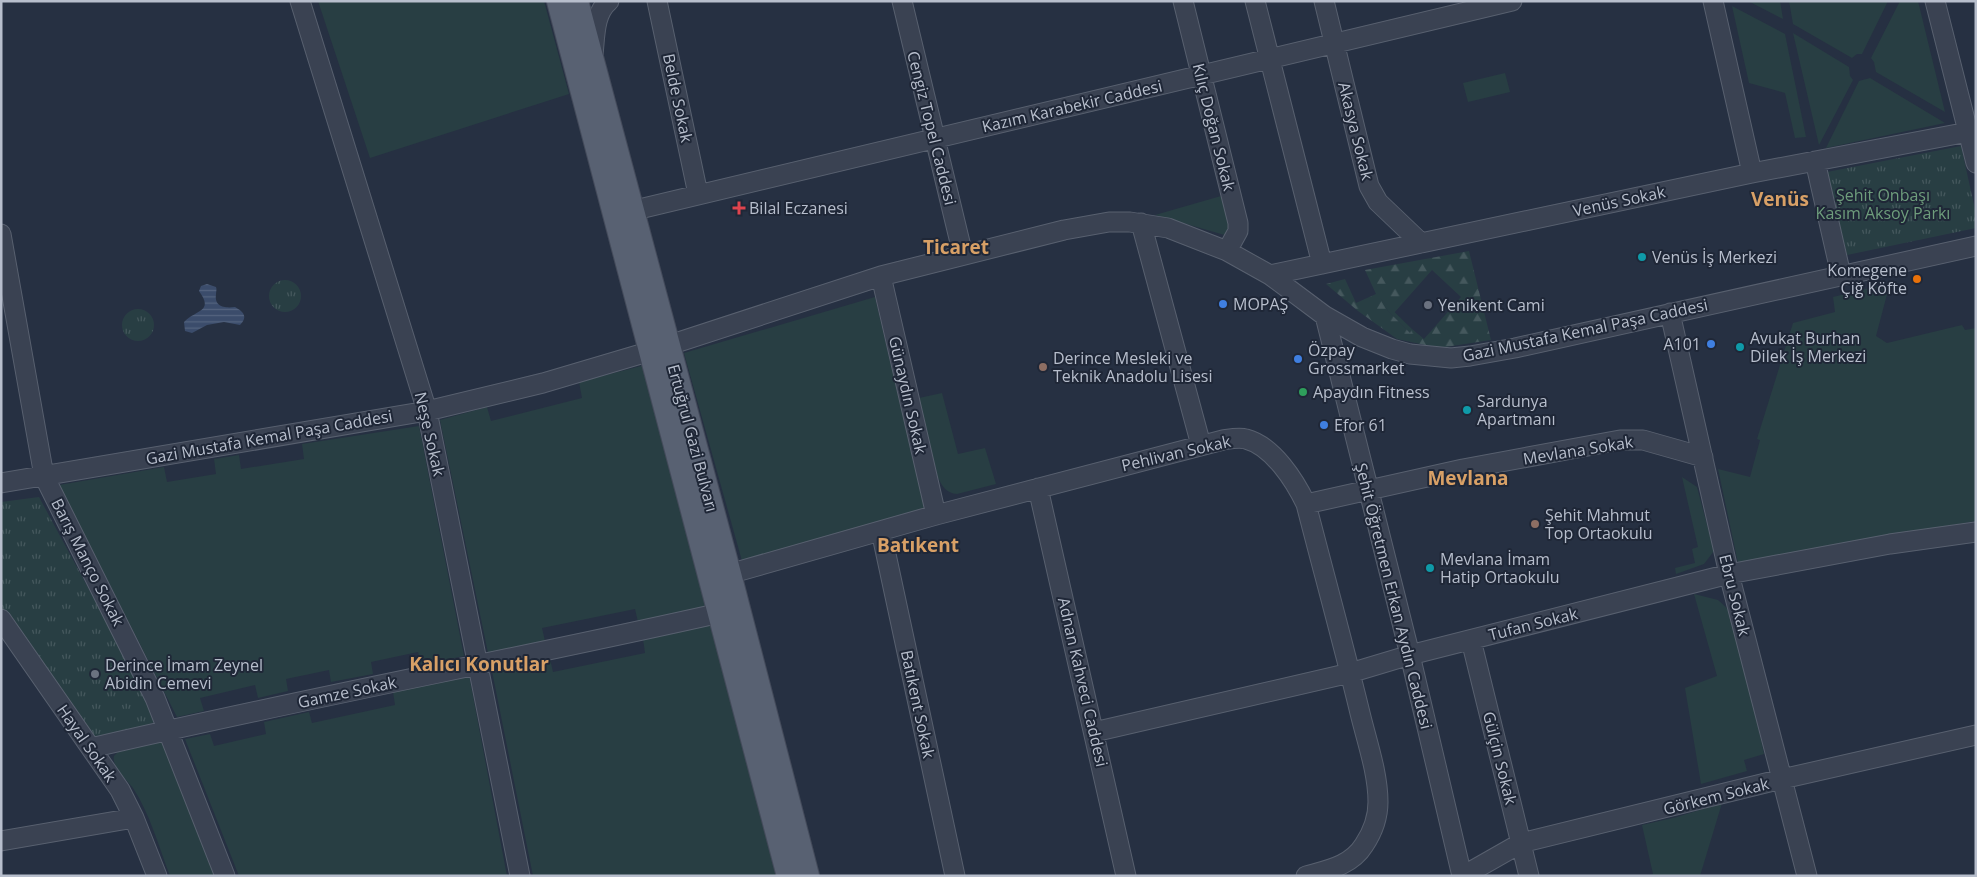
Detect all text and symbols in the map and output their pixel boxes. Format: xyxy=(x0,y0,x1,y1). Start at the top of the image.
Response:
street label: Cengiz Topel Caddesi xyxy=(902,49,962,207)
street label: Belde Sokak xyxy=(658,52,698,145)
street label: Kılıç Doğan Sokak xyxy=(1188,61,1241,194)
street label: Kazım Karabekir Caddesi xyxy=(980,75,1164,137)
street label: Akasya Sokak xyxy=(1333,80,1379,183)
street label: Venüs Sokak xyxy=(1571,180,1668,222)
park label: Şehit Onbaşı Kasım Aksoy Parkı xyxy=(1816,184,1950,224)
district label: Venüs xyxy=(1751,186,1809,212)
place label: Bilal Eczanesi xyxy=(749,197,848,219)
marker: Bilal Eczanesi xyxy=(733,202,745,214)
district label: Ticaret xyxy=(923,234,989,260)
place label: Venüs İş Merkezi xyxy=(1652,246,1777,268)
marker: Venüs İş Merkezi xyxy=(1636,251,1648,263)
place label: Komegene Çiğ Köfte xyxy=(1827,259,1907,299)
marker: Komegene Çiğ Köfte xyxy=(1911,273,1923,285)
place label: MOPAŞ xyxy=(1233,293,1289,315)
street label: Gazi Mustafa Kemal Paşa Caddesi xyxy=(1460,293,1710,367)
place label: Yenikent Cami xyxy=(1438,294,1545,316)
marker: MOPAŞ xyxy=(1217,298,1229,310)
marker: Yenikent Cami xyxy=(1422,299,1434,311)
place label: Avukat Burhan Dilek İş Merkezi xyxy=(1750,327,1866,367)
place label: A101 xyxy=(1663,333,1701,355)
street label: Günaydın Sokak xyxy=(884,334,932,457)
marker: A101 xyxy=(1705,338,1717,350)
place label: Özpay Grossmarket xyxy=(1308,339,1405,379)
marker: Avukat Burhan Dilek İş Merkezi xyxy=(1734,341,1746,353)
place label: Derince Mesleki ve Teknik Anadolu Lisesi xyxy=(1053,347,1213,387)
marker: Özpay Grossmarket xyxy=(1292,353,1304,365)
marker: Derince Mesleki ve Teknik Anadolu Lisesi xyxy=(1037,361,1049,373)
street label: Ertuğrul Gazi Bulvarı xyxy=(663,362,723,514)
place label: Apaydın Fitness xyxy=(1313,381,1430,403)
marker: Apaydın Fitness xyxy=(1297,386,1309,398)
street label: Neşe Sokak xyxy=(410,390,451,479)
place label: Sardunya Apartmanı xyxy=(1477,390,1556,430)
street label: Gazi Mustafa Kemal Paşa Caddesi xyxy=(144,404,394,470)
marker: Sardunya Apartmanı xyxy=(1461,404,1473,416)
place label: Efor 61 xyxy=(1334,414,1387,436)
marker: Efor 61 xyxy=(1318,419,1330,431)
street label: Pehlivan Sokak xyxy=(1119,430,1233,476)
street label: Mevlana Sokak xyxy=(1521,430,1635,470)
street label: Şehit Öğretmen Erkan Aydın Caddesi xyxy=(1350,461,1438,731)
district label: Mevlana xyxy=(1427,465,1509,491)
street label: Barış Manço Sokak xyxy=(46,495,130,630)
place label: Şehit Mahmut Top Ortaokulu xyxy=(1545,504,1653,544)
marker: Şehit Mahmut Top Ortaokulu xyxy=(1529,518,1541,530)
district label: Batıkent xyxy=(877,532,959,558)
place label: Mevlana İmam Hatip Ortaokulu xyxy=(1440,548,1560,588)
street label: Ebru Sokak xyxy=(1714,552,1756,639)
marker: Mevlana İmam Hatip Ortaokulu xyxy=(1424,562,1436,574)
street label: Adnan Kahveci Caddesi xyxy=(1053,595,1113,769)
street label: Tufan Sokak xyxy=(1486,602,1580,646)
street label: Batıkent Sokak xyxy=(896,648,940,761)
district label: Kalıcı Konutlar xyxy=(409,651,549,677)
place label: Derince İmam Zeynel Abidin Cemevi xyxy=(105,654,263,694)
marker: Derince İmam Zeynel Abidin Cemevi xyxy=(89,668,101,680)
street label: Gamze Sokak xyxy=(296,671,399,713)
street label: Hayal Sokak xyxy=(52,700,122,787)
street label: Gülçin Sokak xyxy=(1478,709,1522,807)
street label: Görkem Sokak xyxy=(1661,772,1772,820)

